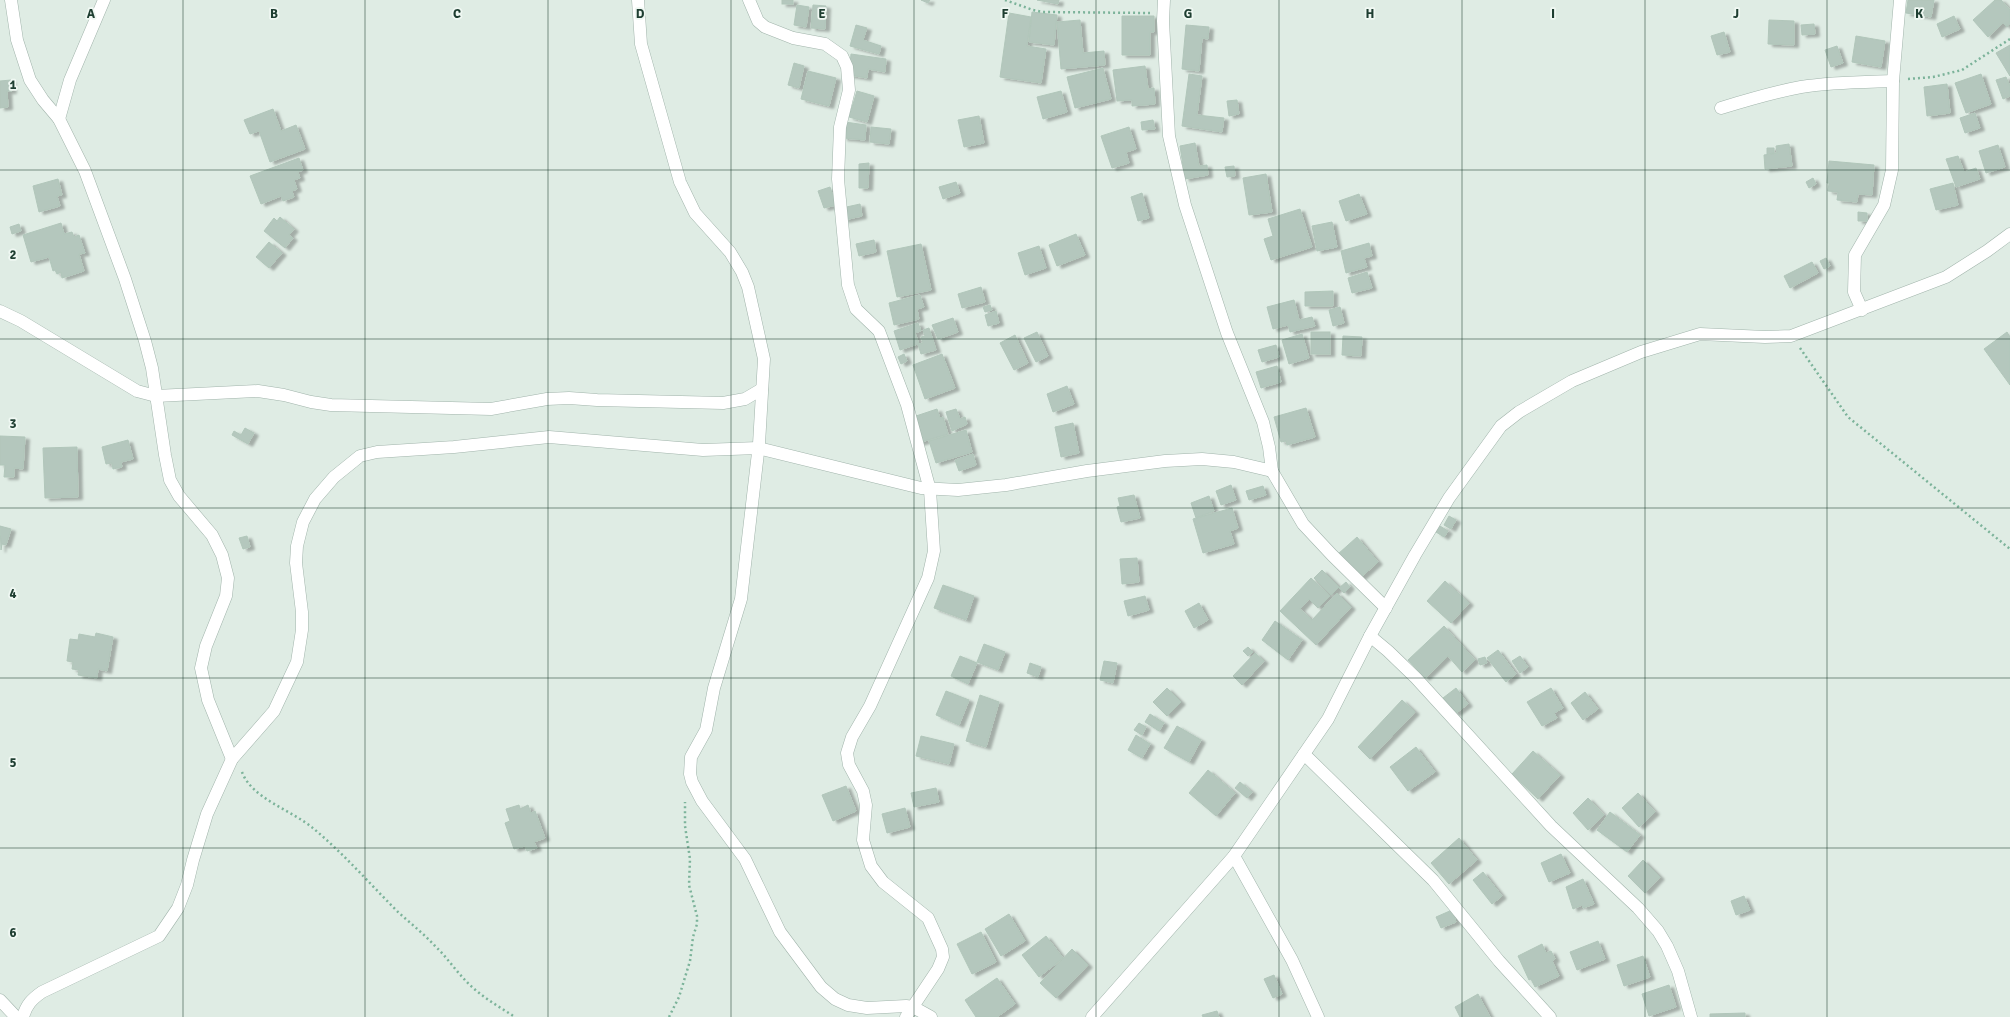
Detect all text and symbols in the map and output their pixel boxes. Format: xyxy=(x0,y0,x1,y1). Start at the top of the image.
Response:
text: A xyxy=(87,6,96,22)
text: B xyxy=(270,6,278,22)
text: C xyxy=(453,6,461,22)
text: D xyxy=(636,6,645,22)
text: E xyxy=(818,6,826,22)
text: F xyxy=(1002,6,1009,22)
text: G xyxy=(1184,6,1192,22)
text: H xyxy=(1366,6,1374,22)
text: I xyxy=(1551,6,1555,22)
text: J xyxy=(1733,6,1739,22)
text: K xyxy=(1915,6,1923,22)
text: 1 xyxy=(9,77,17,93)
text: 2 xyxy=(9,247,17,263)
text: 3 xyxy=(9,416,17,432)
text: 4 xyxy=(9,586,17,602)
text: 5 xyxy=(9,755,17,771)
text: 6 xyxy=(9,925,17,941)

